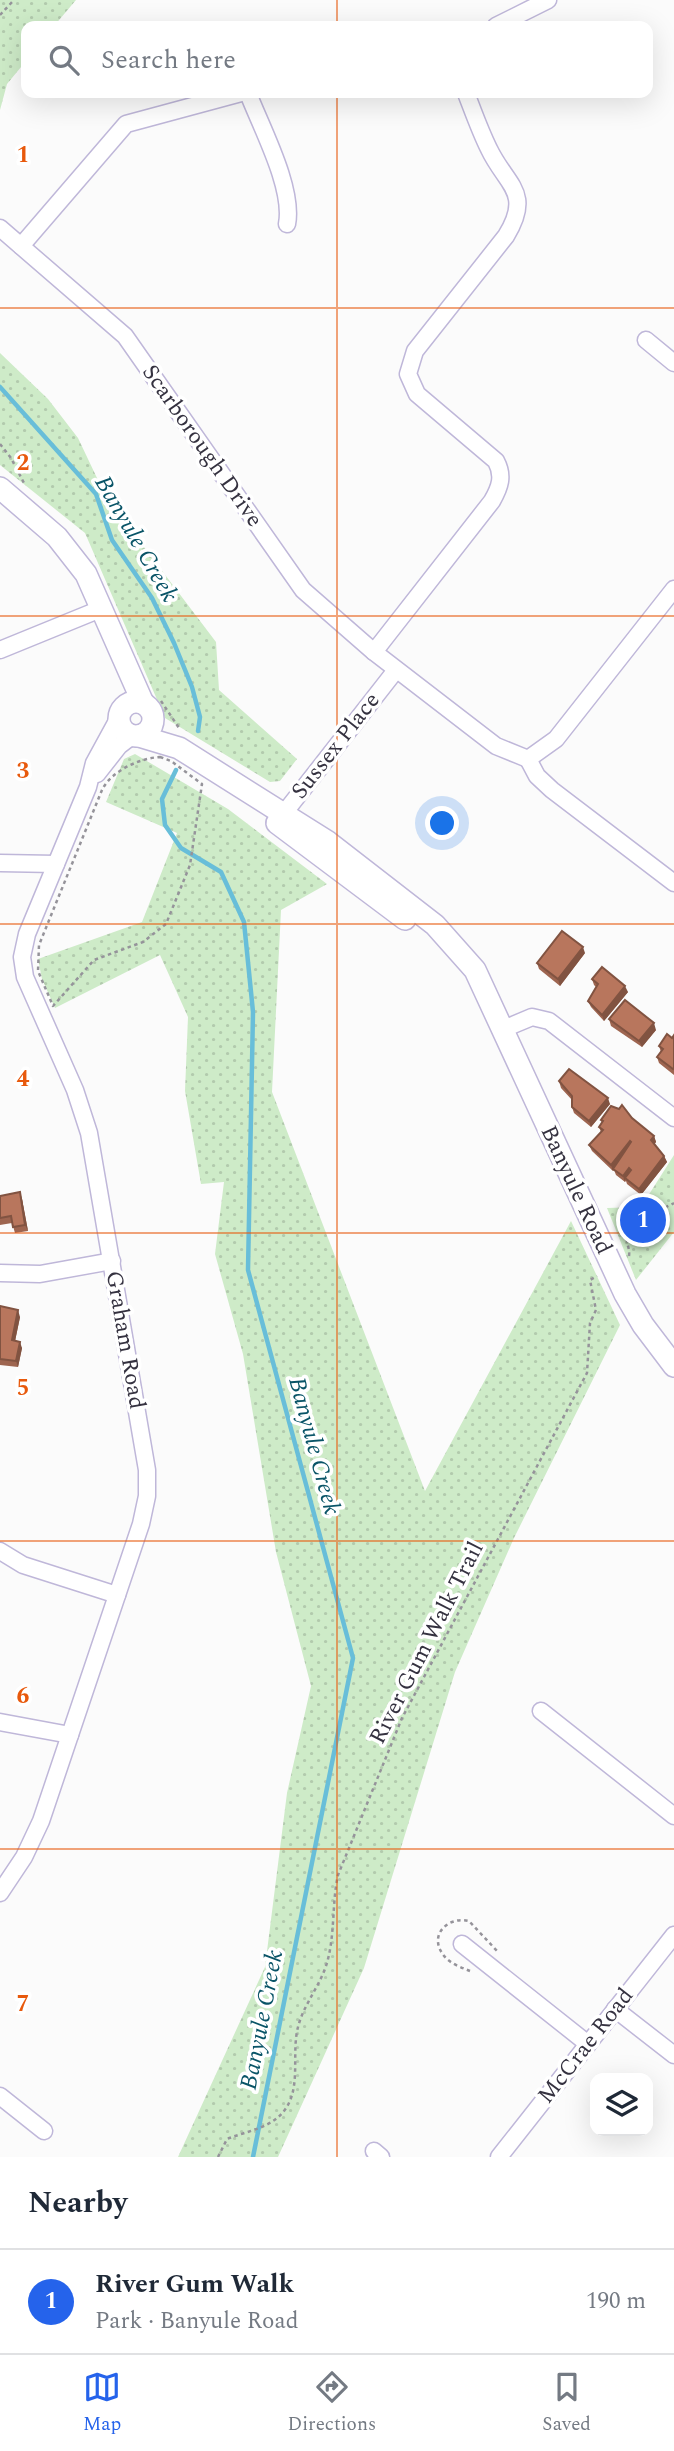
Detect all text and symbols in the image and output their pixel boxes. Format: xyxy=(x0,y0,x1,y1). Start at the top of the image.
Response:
search box xyxy=(21,21,653,98)
text: Search here xyxy=(101,40,236,80)
icon: search xyxy=(45,41,83,79)
text: 1 xyxy=(17,138,29,173)
street label: Scarborough Drive xyxy=(133,357,271,535)
text: 2 xyxy=(17,446,30,481)
water label: Banyule Creek xyxy=(85,469,187,609)
street label: Sussex Place xyxy=(283,685,389,807)
text: 3 xyxy=(17,754,30,789)
your location xyxy=(425,806,459,840)
text: 4 xyxy=(17,1062,30,1097)
street label: Banyule Road xyxy=(531,1120,621,1260)
pin: 1 xyxy=(620,1194,666,1246)
street label: Graham Road xyxy=(96,1268,154,1412)
text: 5 xyxy=(17,1371,29,1406)
water label: Banyule Creek xyxy=(278,1373,350,1519)
street label: River Gum Walk Trail xyxy=(361,1535,493,1751)
text: 6 xyxy=(17,1679,30,1714)
water label: Banyule Creek xyxy=(231,1947,293,2093)
street label: McCrae Road xyxy=(529,1980,643,2112)
text: 7 xyxy=(17,1987,29,2022)
map controls xyxy=(590,2073,653,2136)
button: layers xyxy=(590,2073,653,2136)
text: Nearby xyxy=(28,2180,127,2226)
text: River Gum Walk xyxy=(95,2264,294,2304)
text: 1 xyxy=(45,2284,57,2319)
text: 190 m xyxy=(586,2284,646,2319)
text: Park · Banyule Road xyxy=(95,2304,299,2339)
tab: Map xyxy=(83,2368,121,2439)
tab: Directions xyxy=(287,2368,376,2439)
tab: Saved xyxy=(542,2368,591,2439)

